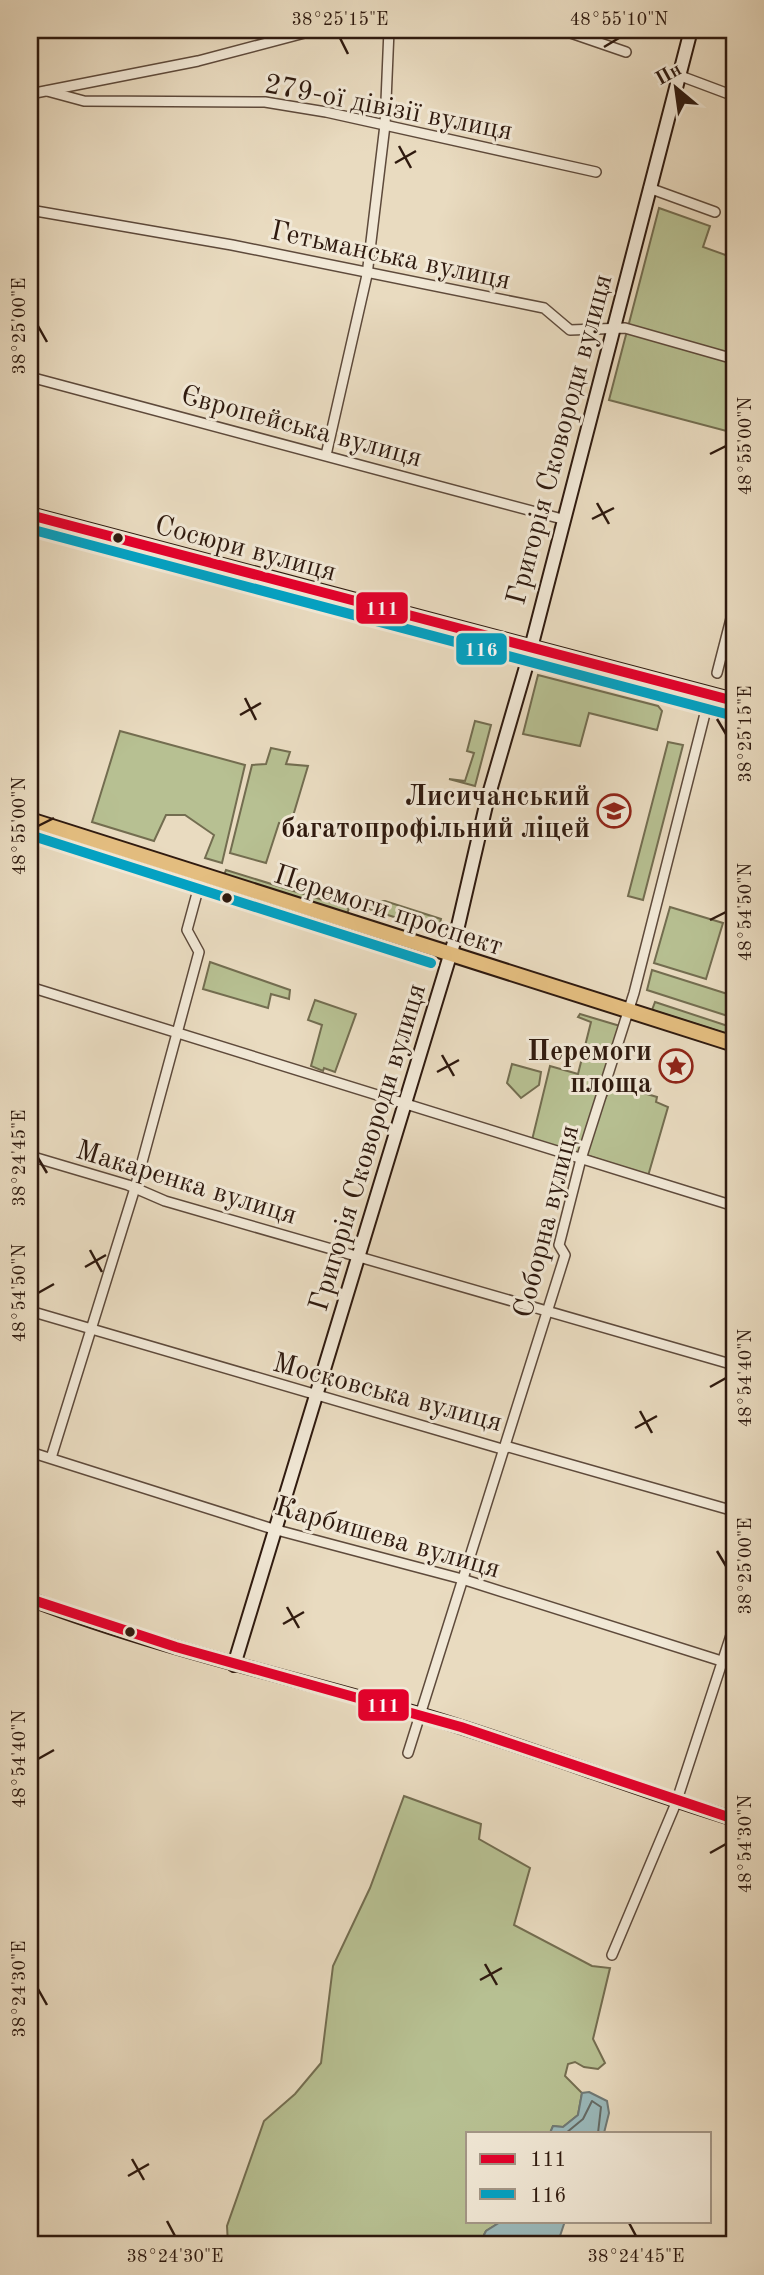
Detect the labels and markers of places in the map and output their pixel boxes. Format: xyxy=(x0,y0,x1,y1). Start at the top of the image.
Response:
unlabelled marker xyxy=(111,531,125,545)
place label: Лисичанський багатопрофільний ліцей xyxy=(281,784,590,844)
school or university icon: Лисичанський багатопрофільний ліцей xyxy=(595,792,633,830)
unlabelled marker xyxy=(220,891,234,905)
place label: Перемоги площа xyxy=(527,1039,652,1099)
place icon: Перемоги площа xyxy=(657,1047,695,1085)
unlabelled marker xyxy=(123,1625,137,1639)

